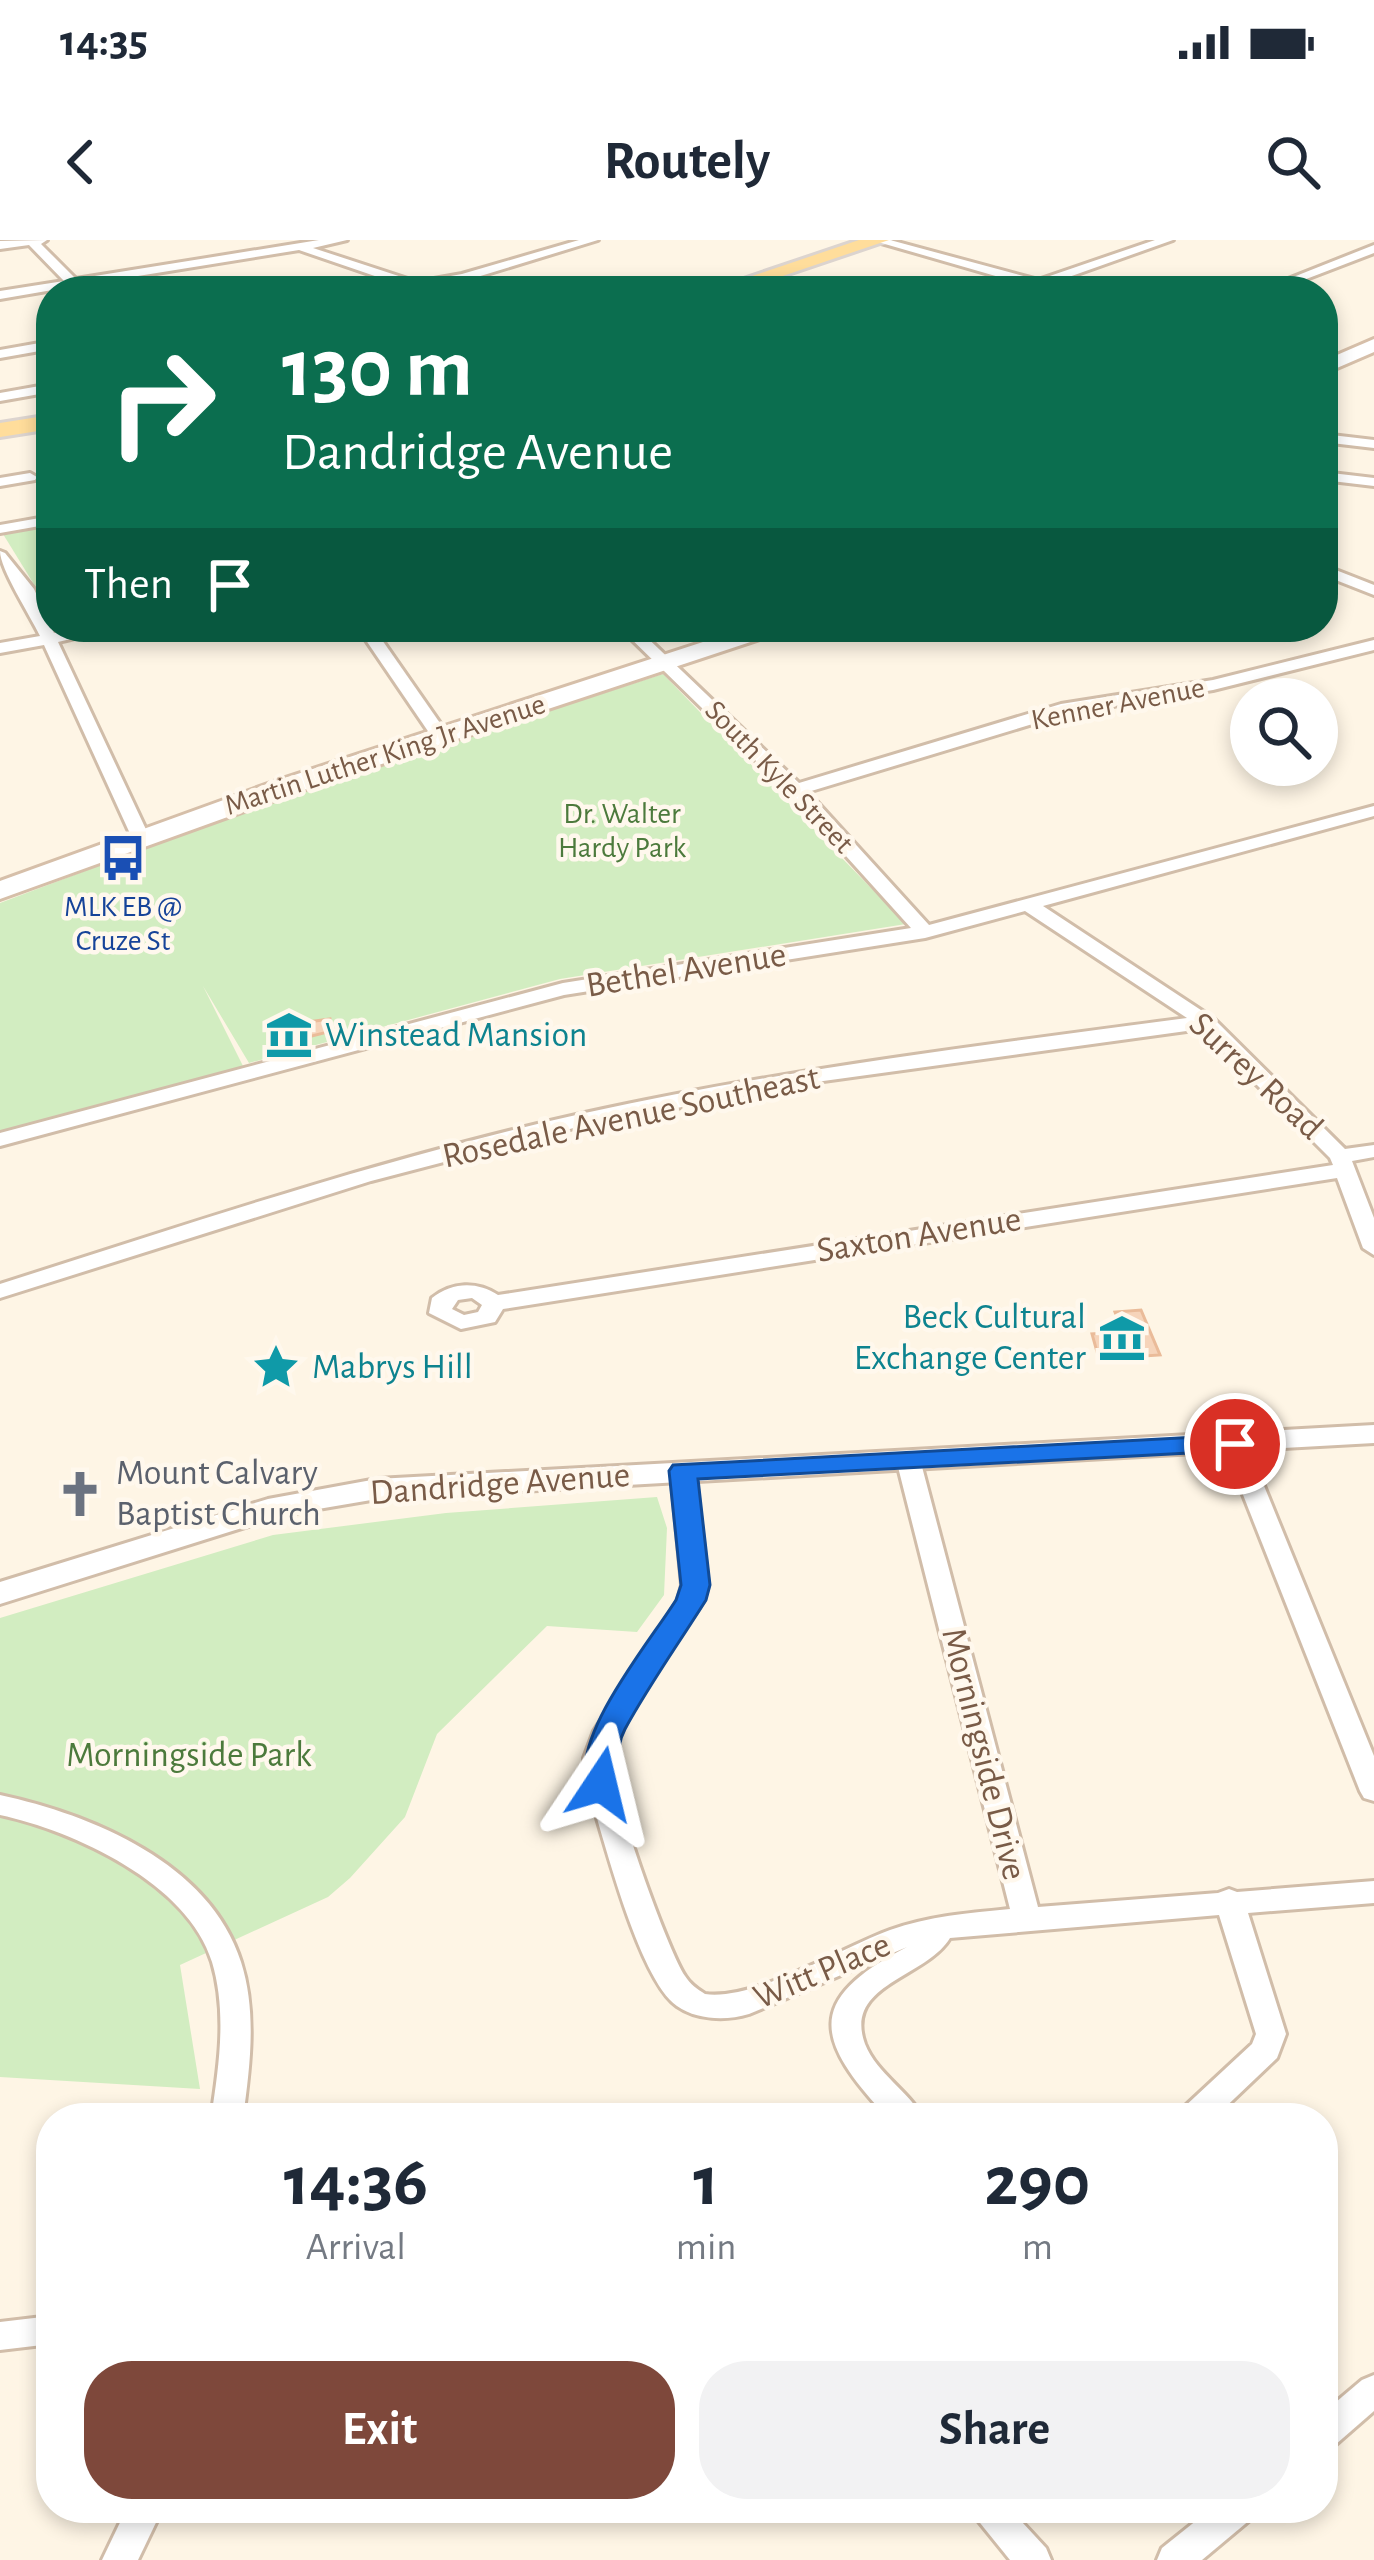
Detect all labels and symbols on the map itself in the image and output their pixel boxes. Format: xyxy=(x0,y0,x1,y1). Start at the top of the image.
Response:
street label: Kenner Avenue xyxy=(1029,672,1207,736)
street label: Martin Luther King Jr Avenue xyxy=(221,689,549,821)
street label: South Kyle Street xyxy=(699,695,859,859)
park label: Dr. Walter Hardy Park xyxy=(558,799,686,863)
bus stop icon: MLK EB @ Cruze St xyxy=(98,833,148,883)
place label: MLK EB @ Cruze St xyxy=(64,892,182,956)
street label: Bethel Avenue xyxy=(583,936,789,1004)
street label: Surrey Road xyxy=(1182,1006,1330,1146)
museum icon: Winstead Mansion xyxy=(264,1010,314,1060)
place label: Winstead Mansion xyxy=(325,1017,587,1053)
street label: Rosedale Avenue Southeast xyxy=(439,1059,823,1175)
street label: Saxton Avenue xyxy=(814,1201,1024,1269)
place label: Beck Cultural Exchange Center xyxy=(854,1299,1086,1376)
museum icon: Beck Cultural Exchange Center xyxy=(1097,1313,1147,1363)
place icon: Mabrys Hill xyxy=(251,1342,301,1392)
place label: Mabrys Hill xyxy=(312,1349,473,1385)
pin xyxy=(1184,1393,1286,1495)
place label: Mount Calvary Baptist Church xyxy=(116,1455,321,1532)
street label: Dandridge Avenue xyxy=(369,1457,631,1511)
church icon: Mount Calvary Baptist Church xyxy=(55,1469,105,1519)
street label: Morningside Drive xyxy=(935,1624,1033,1884)
position arrow xyxy=(538,1721,664,1847)
park label: Morningside Park xyxy=(66,1737,312,1773)
street label: Witt Place xyxy=(748,1926,896,2016)

